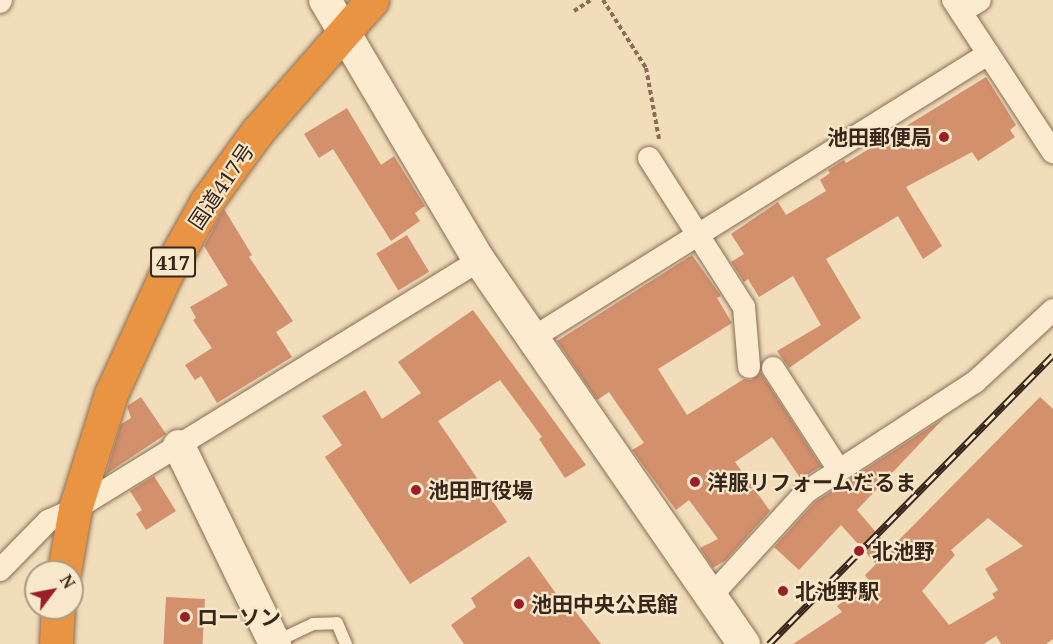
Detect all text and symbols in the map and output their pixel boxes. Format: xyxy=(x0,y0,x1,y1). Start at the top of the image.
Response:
place label: 池田郵便局 xyxy=(827,124,932,150)
marker: 池田郵便局 xyxy=(937,130,951,144)
street label: 国道417号 xyxy=(183,138,259,234)
road number: 417 xyxy=(149,245,197,279)
place label: 洋服リフォームだるま xyxy=(707,469,917,495)
marker: 洋服リフォームだるま xyxy=(688,475,702,489)
place label: 池田町役場 xyxy=(428,477,533,503)
marker: 池田町役場 xyxy=(409,483,423,497)
place label: 北池野 xyxy=(872,538,935,564)
marker: 北池野 xyxy=(850,542,868,560)
north arrow xyxy=(24,560,84,620)
text: N xyxy=(55,570,80,593)
place label: 北池野駅 xyxy=(795,578,879,604)
marker: 北池野駅 xyxy=(776,584,790,598)
place label: 池田中央公民館 xyxy=(531,591,678,617)
marker: 池田中央公民館 xyxy=(512,597,526,611)
place label: ローソン xyxy=(197,604,281,630)
marker: ローソン xyxy=(178,610,192,624)

